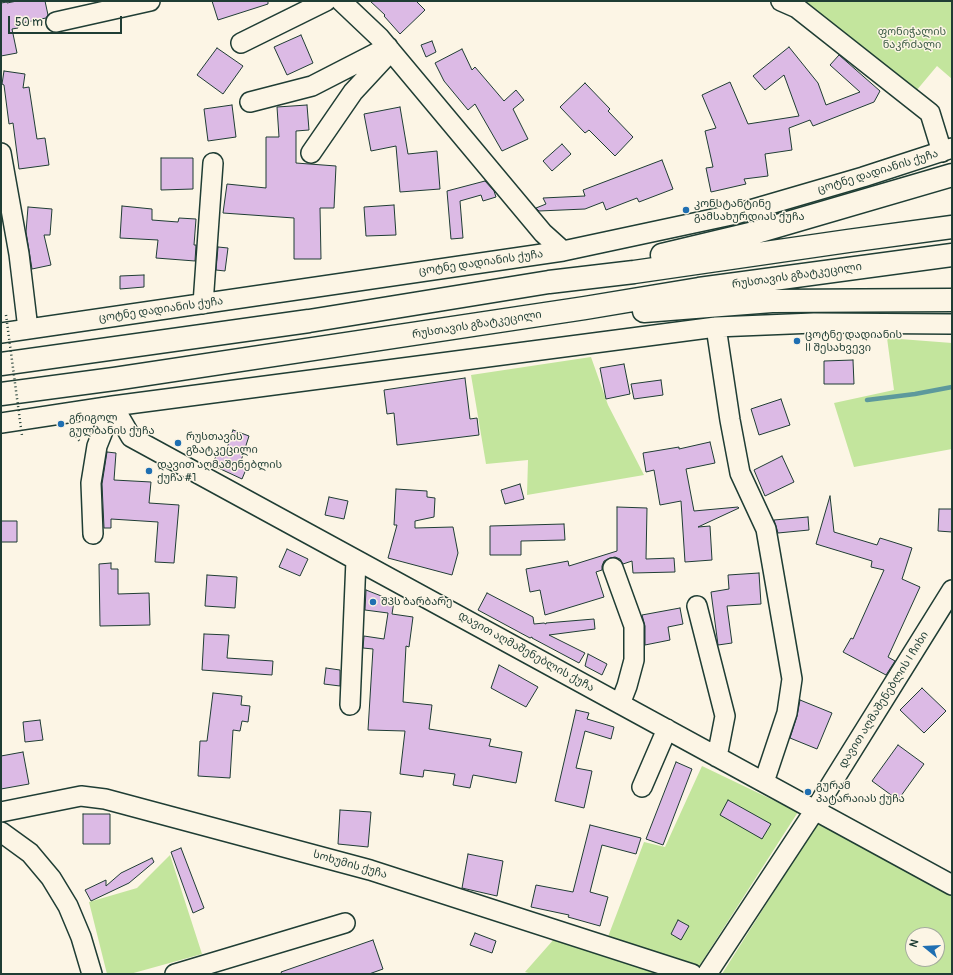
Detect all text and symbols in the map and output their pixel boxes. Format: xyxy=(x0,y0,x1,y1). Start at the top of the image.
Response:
scale bar xyxy=(10,8,124,34)
text: 50 m xyxy=(15,15,43,30)
park label: ფონიჭალის ნაკრძალი xyxy=(878,25,946,51)
street label: ცოტნე დადიანის ქუჩა xyxy=(816,147,940,197)
place label: კონსტანტინე გამსახურდიას ქუჩა xyxy=(694,197,805,223)
marker: კონსტანტინე გამსახურდიას ქუჩა xyxy=(681,205,691,215)
street label: ცოტნე დადიანის ქუჩა xyxy=(418,248,544,278)
street label: რუსთავის გზატკეცილი xyxy=(731,260,863,292)
street label: ცოტნე დადიანის ქუჩა xyxy=(98,295,224,325)
street label: რუსთავის გზატკეცილი xyxy=(411,308,543,342)
place label: ცოტნე დადიანის II შესახვევი xyxy=(805,328,902,354)
marker: ცოტნე დადიანის II შესახვევი xyxy=(792,336,802,346)
place label: გრიგოლ გულბანის ქუჩა xyxy=(69,411,155,437)
marker: გრიგოლ გულბანის ქუჩა xyxy=(56,419,66,429)
place label: რუსთავის გზატკეცილი xyxy=(186,430,258,456)
marker: რუსთავის გზატკეცილი xyxy=(173,438,183,448)
place label: დავით აღმაშენებლის ქუჩა #1 xyxy=(157,458,282,484)
marker: დავით აღმაშენებლის ქუჩა #1 xyxy=(144,466,154,476)
place label: შპს ბარბარე xyxy=(381,595,452,609)
marker: შპს ბარბარე xyxy=(368,597,378,607)
street label: დავით აღმაშენებლის ქუჩა xyxy=(456,609,596,695)
street label: დავით აღმაშენებლის I ჩიხი xyxy=(836,629,932,771)
place label: გურამ პატარაიას ქუჩა xyxy=(816,779,905,805)
marker: გურამ პატარაიას ქუჩა xyxy=(803,787,813,797)
street label: სოხუმის ქუჩა xyxy=(311,848,389,882)
north arrow xyxy=(905,927,945,967)
text: N xyxy=(907,938,921,949)

